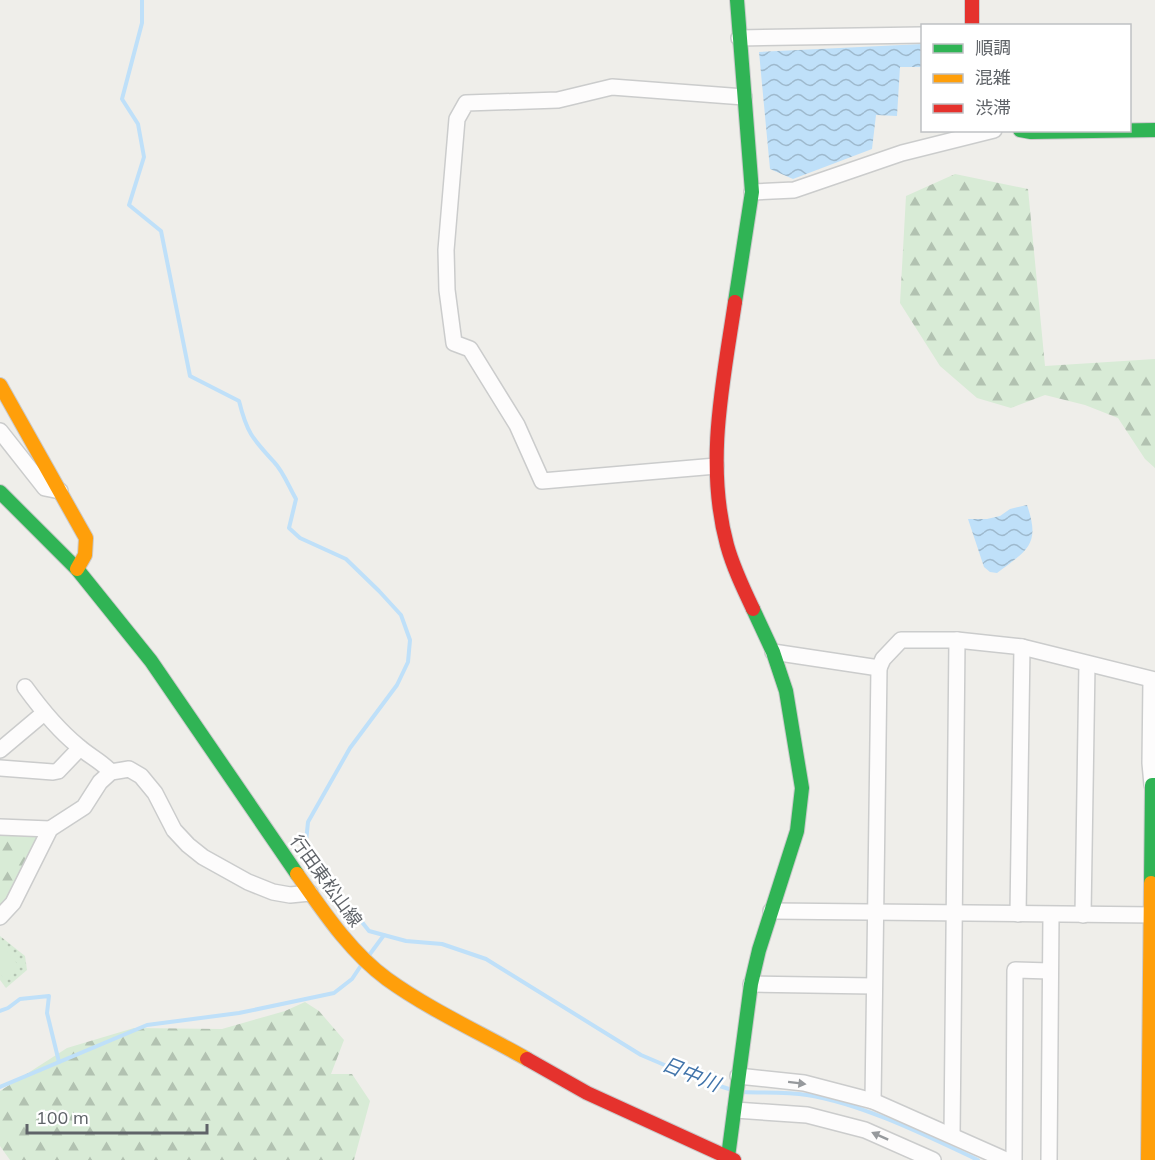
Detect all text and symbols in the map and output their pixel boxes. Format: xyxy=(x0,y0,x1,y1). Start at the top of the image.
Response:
legend xyxy=(921,24,1131,132)
text: 順調 xyxy=(975,36,1011,59)
text: 混雑 xyxy=(975,66,1011,89)
text: 渋滞 xyxy=(975,96,1011,119)
street label: 行田東松山線 xyxy=(285,830,367,931)
water label: 日中川 xyxy=(659,1051,726,1097)
one-way arrow xyxy=(787,1078,806,1087)
scale bar xyxy=(27,1097,207,1135)
text: 100 m xyxy=(36,1106,89,1129)
one-way arrow xyxy=(871,1132,888,1141)

